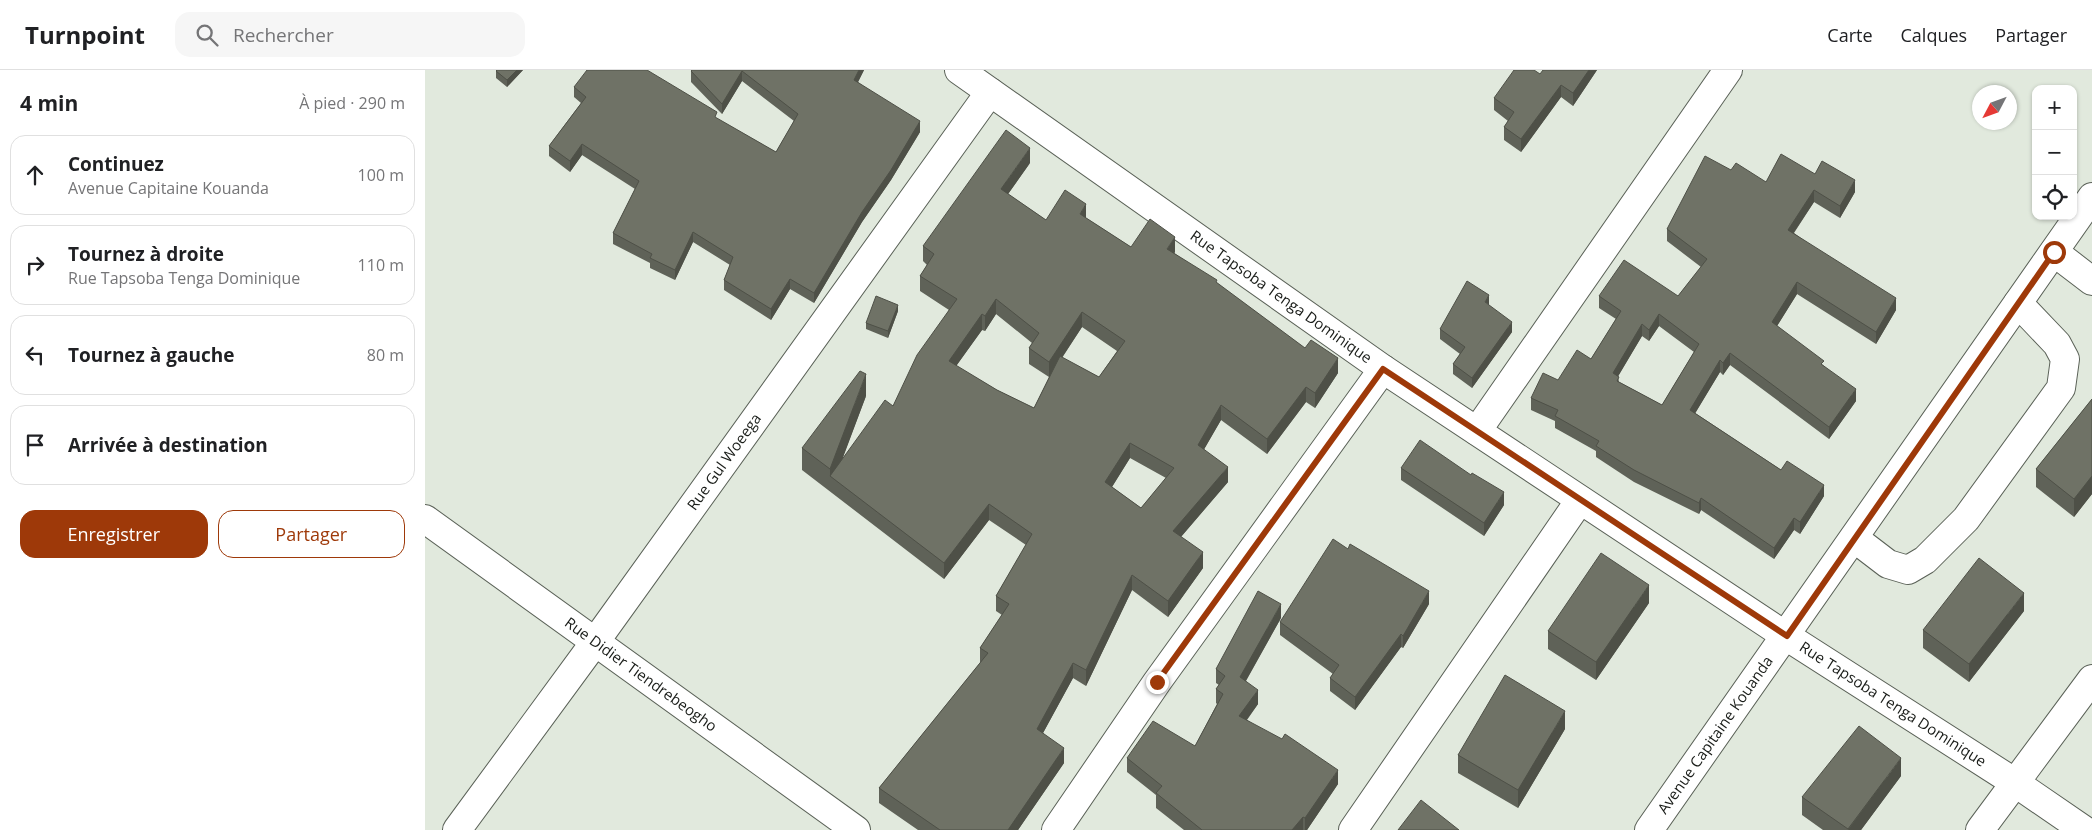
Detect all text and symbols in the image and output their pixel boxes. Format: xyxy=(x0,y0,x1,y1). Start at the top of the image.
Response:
search box xyxy=(175,12,525,57)
text: Turnpoint xyxy=(25,18,145,51)
icon: search xyxy=(193,21,221,49)
text: Rechercher xyxy=(233,22,334,48)
text: Carte xyxy=(1827,23,1873,47)
text: Calques xyxy=(1901,23,1967,47)
text: Partager xyxy=(1995,23,2067,47)
north arrow xyxy=(1972,85,2017,130)
map controls xyxy=(2032,85,2077,220)
button: + xyxy=(2032,85,2077,130)
text: 4 min xyxy=(20,89,78,117)
text: À pied · 290 m xyxy=(299,92,405,114)
button: − xyxy=(2032,130,2077,175)
text: Continuez xyxy=(68,151,164,177)
icon: ahead xyxy=(21,161,49,189)
text: 100 m xyxy=(358,164,404,186)
button: locate xyxy=(2032,175,2077,220)
text: Avenue Capitaine Kouanda xyxy=(68,177,269,199)
street label: Rue Tapsoba Tenga Dominique xyxy=(1187,225,1376,367)
text: Tournez à droite xyxy=(68,241,224,267)
route start xyxy=(2043,241,2066,264)
icon: right xyxy=(21,251,49,279)
text: 110 m xyxy=(358,254,404,276)
text: Rue Tapsoba Tenga Dominique xyxy=(68,267,300,289)
icon: left xyxy=(21,341,49,369)
text: Tournez à gauche xyxy=(68,342,234,368)
text: 80 m xyxy=(367,344,404,366)
street label: Rue Gul Woeega xyxy=(682,409,765,514)
icon: arrive xyxy=(21,431,49,459)
text: Arrivée à destination xyxy=(68,432,268,458)
button: Enregistrer xyxy=(20,510,208,558)
button: Partager xyxy=(218,510,405,558)
street label: Rue Didier Tiendrebeogho xyxy=(561,612,722,736)
street label: Rue Tapsoba Tenga Dominique xyxy=(1796,636,1990,771)
street label: Avenue Capitaine Kouanda xyxy=(1652,651,1777,817)
route end xyxy=(1146,671,1169,694)

